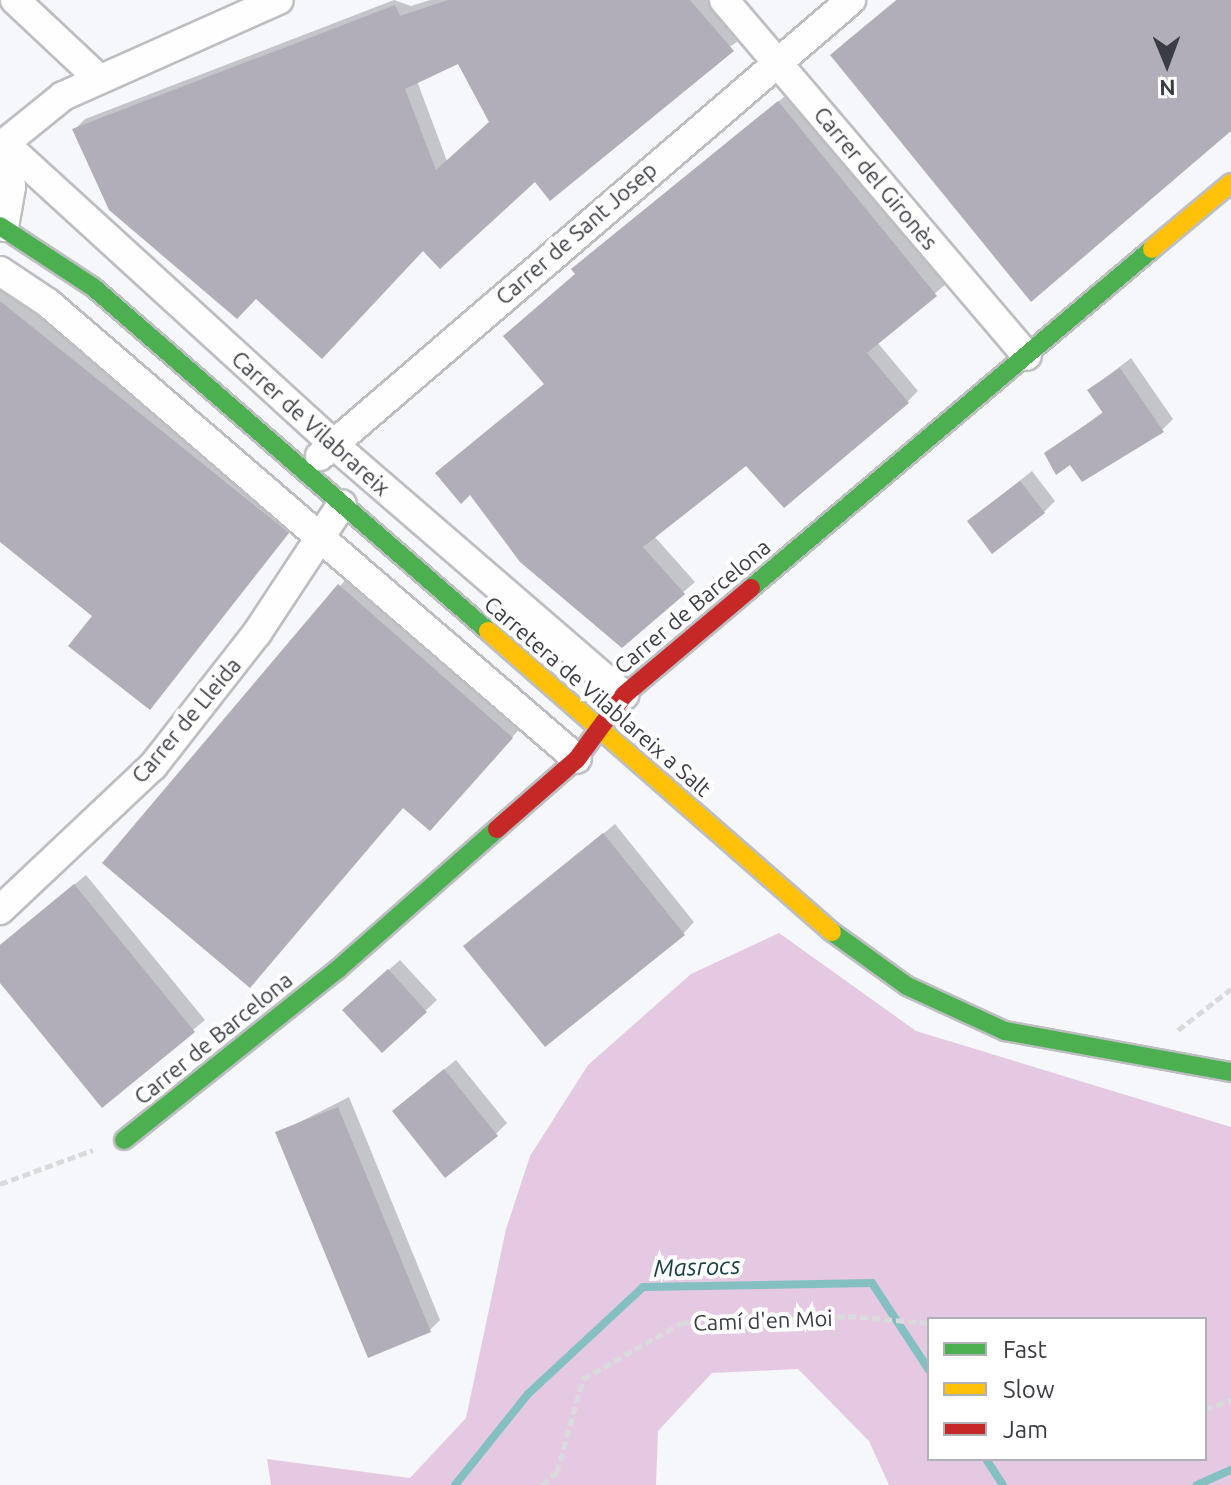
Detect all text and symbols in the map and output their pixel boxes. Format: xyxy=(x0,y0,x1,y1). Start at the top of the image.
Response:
north arrow xyxy=(1127,24,1207,104)
text: N xyxy=(1159,76,1176,101)
street label: Carrer del Gironès xyxy=(809,101,943,255)
street label: Carrer de Sant Josep xyxy=(490,156,662,310)
street label: Carrer de Vilabrareix xyxy=(227,345,395,501)
street label: Carrer de Barcelona xyxy=(609,533,775,679)
street label: Carretera de Vilablareix a Salt xyxy=(479,590,717,802)
street label: Carrer de Lleida xyxy=(126,652,246,788)
street label: Carrer de Barcelona xyxy=(129,966,297,1110)
water label: Masrocs xyxy=(653,1251,741,1283)
street label: Camí d'en Moi xyxy=(693,1304,833,1336)
legend xyxy=(927,1317,1207,1461)
text: Fast xyxy=(1003,1336,1047,1363)
text: Slow xyxy=(1003,1376,1055,1403)
text: Jam xyxy=(1003,1416,1048,1443)

